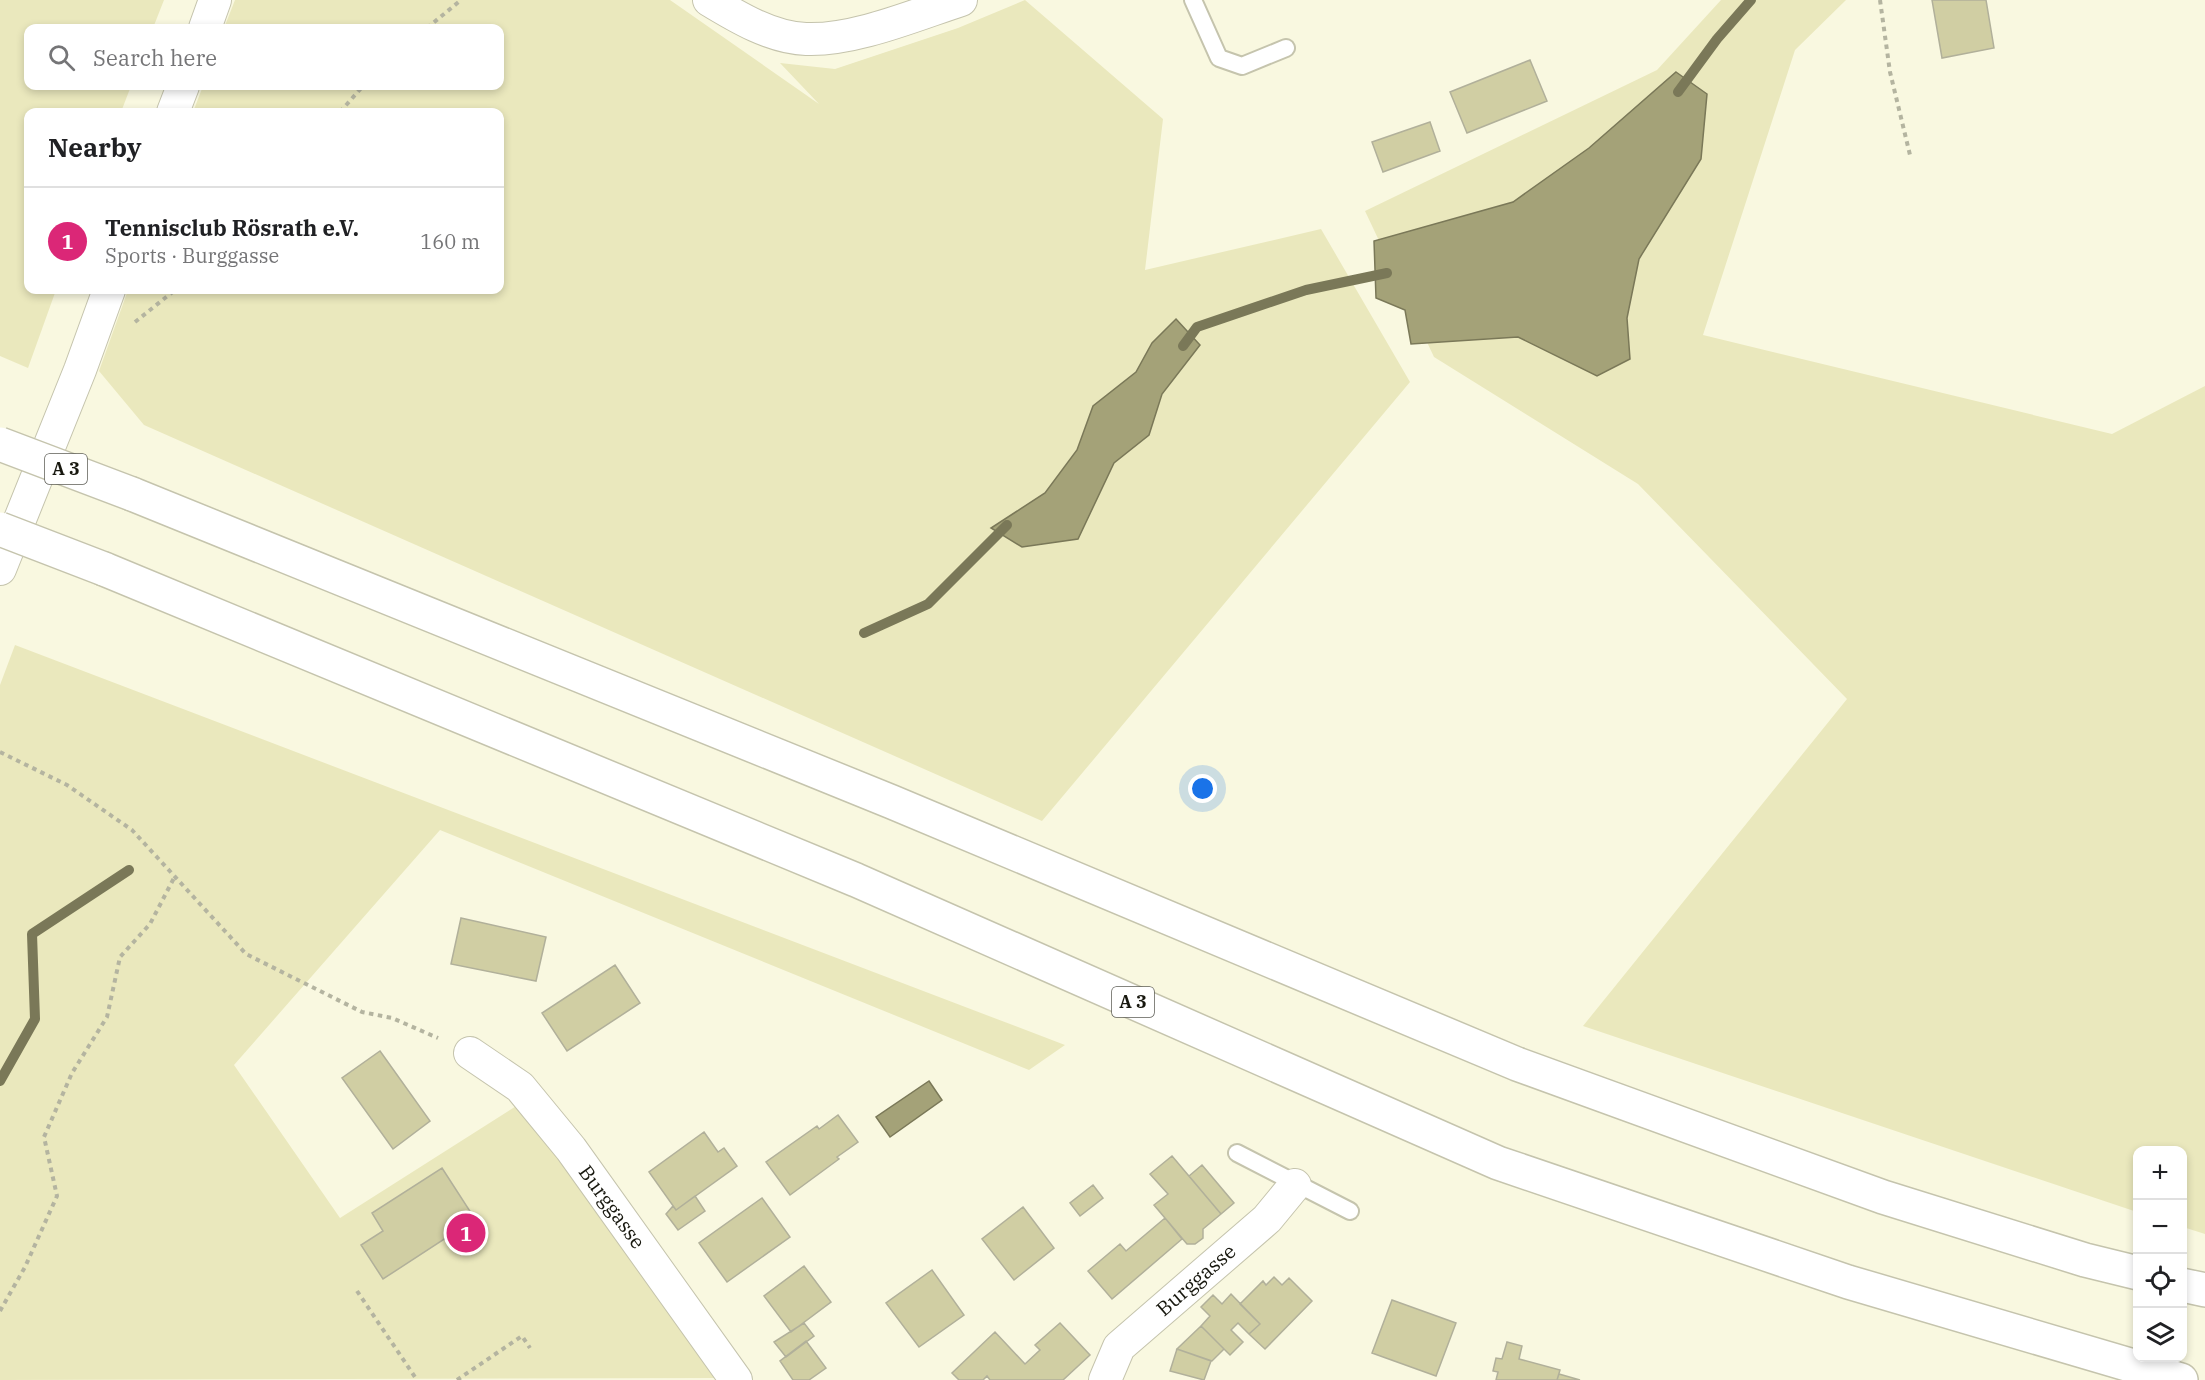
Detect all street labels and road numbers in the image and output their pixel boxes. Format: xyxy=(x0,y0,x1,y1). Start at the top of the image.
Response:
road number: A 3 xyxy=(45,454,87,484)
road number: A 3 xyxy=(1112,987,1154,1017)
street label: Burggasse xyxy=(573,1159,652,1254)
street label: Burggasse xyxy=(1150,1238,1241,1322)

